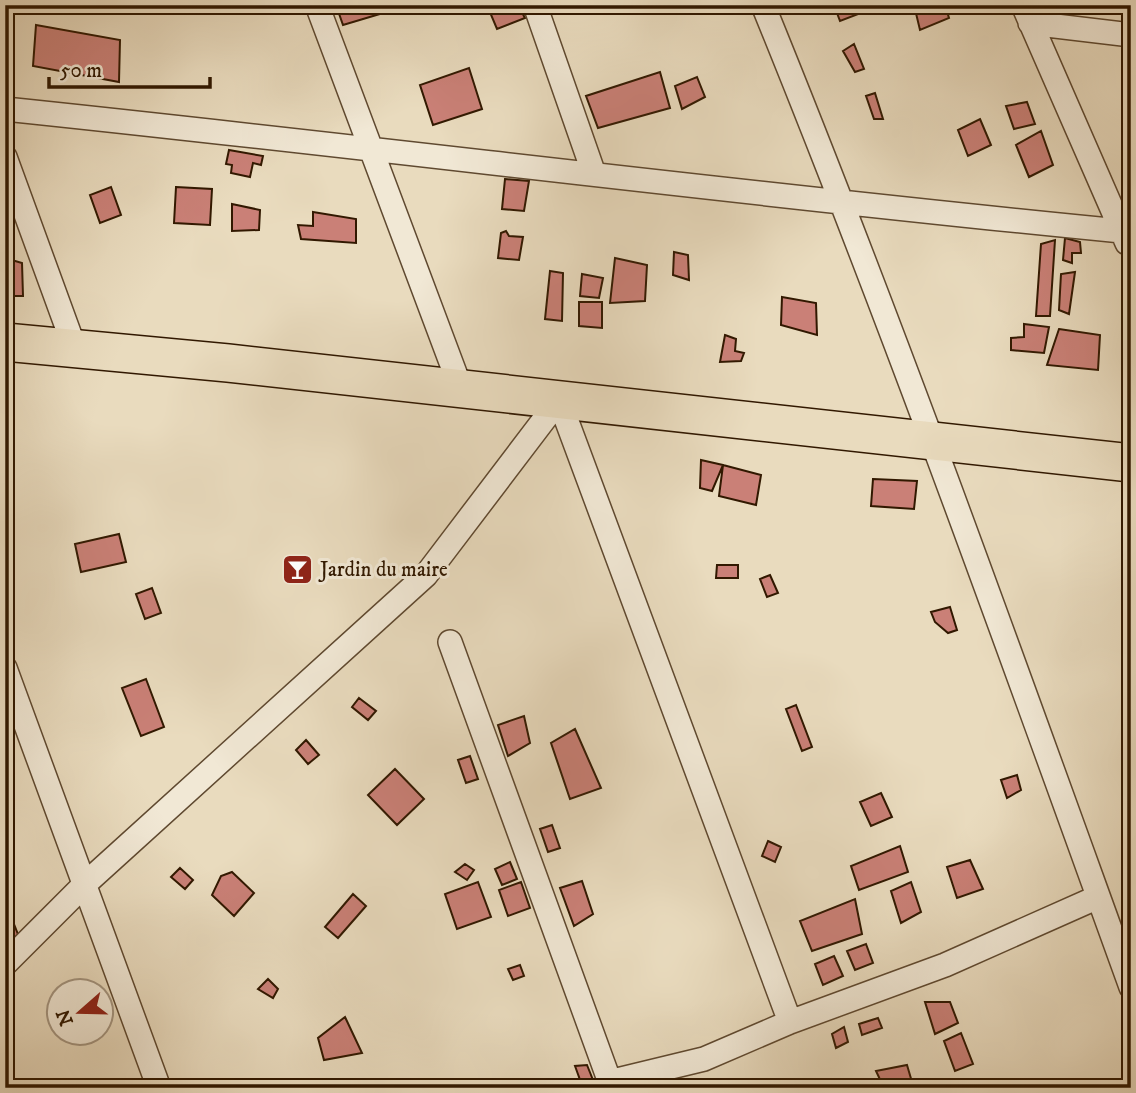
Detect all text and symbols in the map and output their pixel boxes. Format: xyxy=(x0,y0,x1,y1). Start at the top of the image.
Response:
scale bar xyxy=(49,46,210,90)
text: 50 m xyxy=(60,58,102,84)
bar icon: Jardin du maire xyxy=(280,552,314,586)
place label: Jardin du maire xyxy=(318,557,448,583)
north arrow xyxy=(46,978,116,1048)
text: N xyxy=(52,1006,79,1029)

